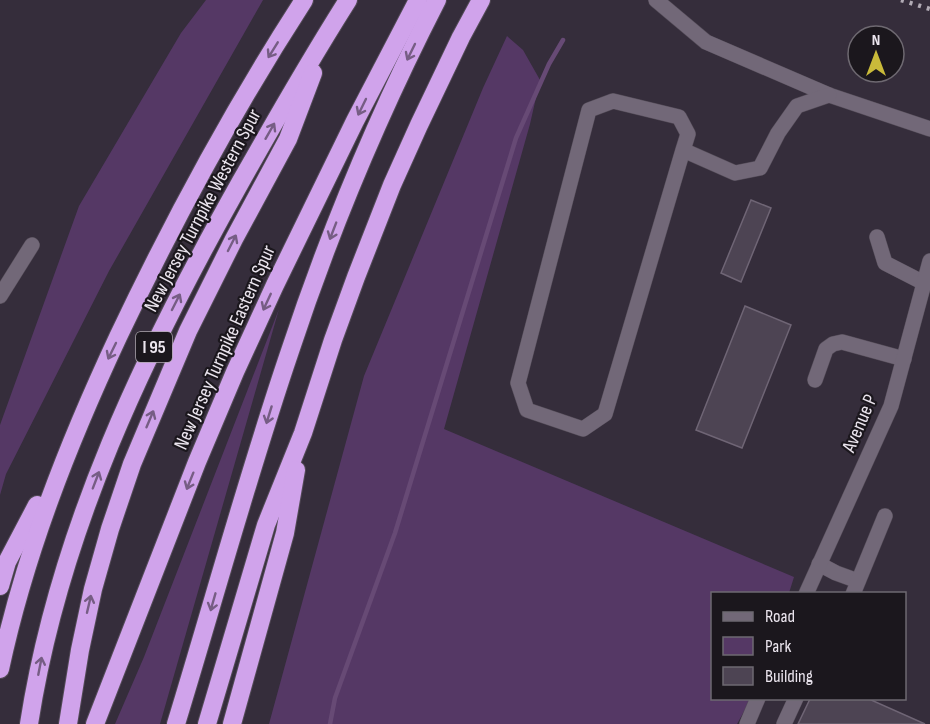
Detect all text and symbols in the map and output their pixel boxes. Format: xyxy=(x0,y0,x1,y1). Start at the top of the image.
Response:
north arrow xyxy=(846,24,906,84)
text: N xyxy=(872,31,880,50)
one-way arrow xyxy=(267,41,280,58)
one-way arrow xyxy=(405,43,417,61)
one-way arrow xyxy=(355,98,367,116)
street label: New Jersey Turnpike Western Spur xyxy=(139,105,267,316)
one-way arrow xyxy=(264,123,276,140)
one-way arrow xyxy=(327,221,338,240)
one-way arrow xyxy=(227,234,238,252)
street label: New Jersey Turnpike Eastern Spur xyxy=(169,241,281,453)
one-way arrow xyxy=(261,292,273,310)
one-way arrow xyxy=(171,294,182,312)
road number: I 95 xyxy=(136,332,172,362)
one-way arrow xyxy=(105,341,117,359)
street label: Avenue P xyxy=(837,391,883,457)
one-way arrow xyxy=(263,405,274,424)
one-way arrow xyxy=(145,411,156,429)
one-way arrow xyxy=(91,471,102,490)
one-way arrow xyxy=(184,471,195,489)
one-way arrow xyxy=(207,592,218,611)
legend xyxy=(711,592,906,700)
one-way arrow xyxy=(84,595,96,614)
text: Road xyxy=(765,606,795,627)
text: Park xyxy=(765,636,791,657)
one-way arrow xyxy=(35,657,46,677)
text: Building xyxy=(765,666,813,687)

